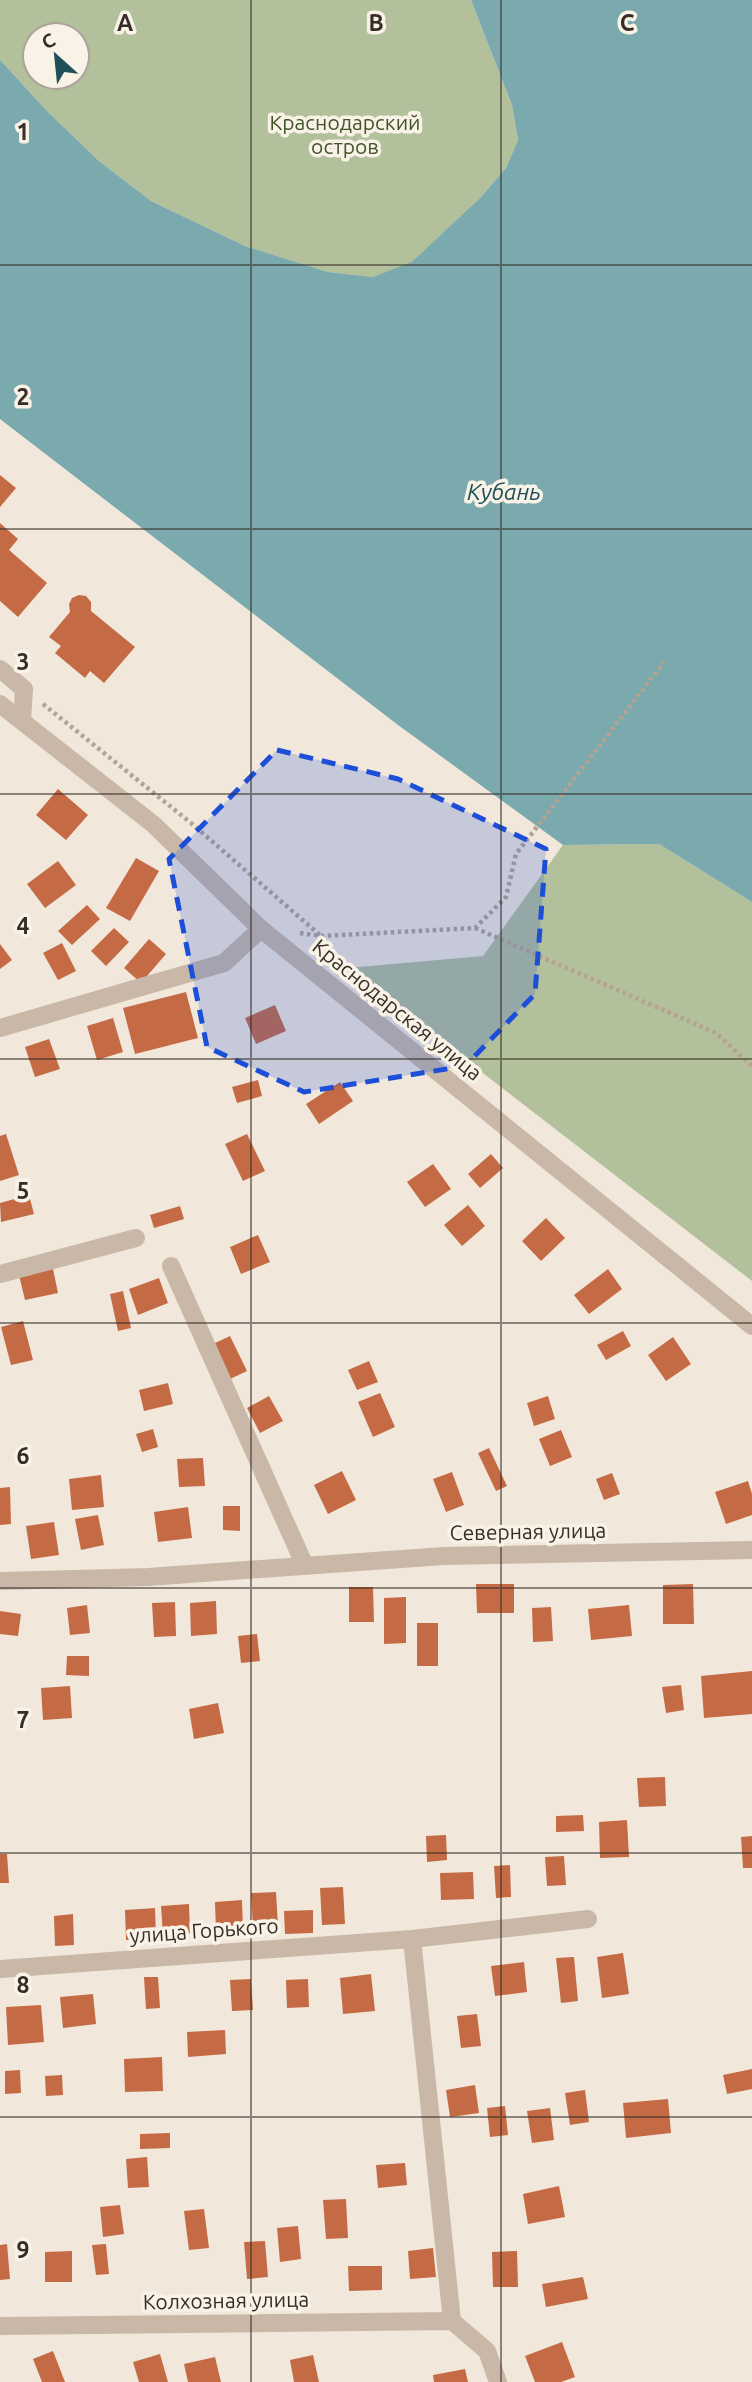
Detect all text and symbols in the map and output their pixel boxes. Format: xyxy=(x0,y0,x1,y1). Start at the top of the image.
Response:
text: A xyxy=(117,10,133,35)
text: B xyxy=(368,10,384,35)
text: C xyxy=(620,10,635,35)
north arrow xyxy=(21,21,91,91)
text: С xyxy=(38,28,59,53)
park label: Краснодарский остров xyxy=(269,110,421,158)
text: 1 xyxy=(17,119,29,144)
text: 2 xyxy=(17,384,29,409)
water label: Кубань xyxy=(467,479,541,504)
text: 3 xyxy=(17,649,29,674)
text: 4 xyxy=(17,913,30,938)
street label: Краснодарская улица xyxy=(308,934,487,1085)
text: 5 xyxy=(17,1178,29,1203)
text: 6 xyxy=(17,1443,30,1468)
street label: Северная улица xyxy=(449,1518,606,1544)
text: 7 xyxy=(17,1707,29,1732)
street label: улица Горького xyxy=(129,1913,279,1947)
text: 8 xyxy=(17,1972,29,1997)
text: 9 xyxy=(17,2237,29,2262)
street label: Колхозная улица xyxy=(143,2287,309,2313)

